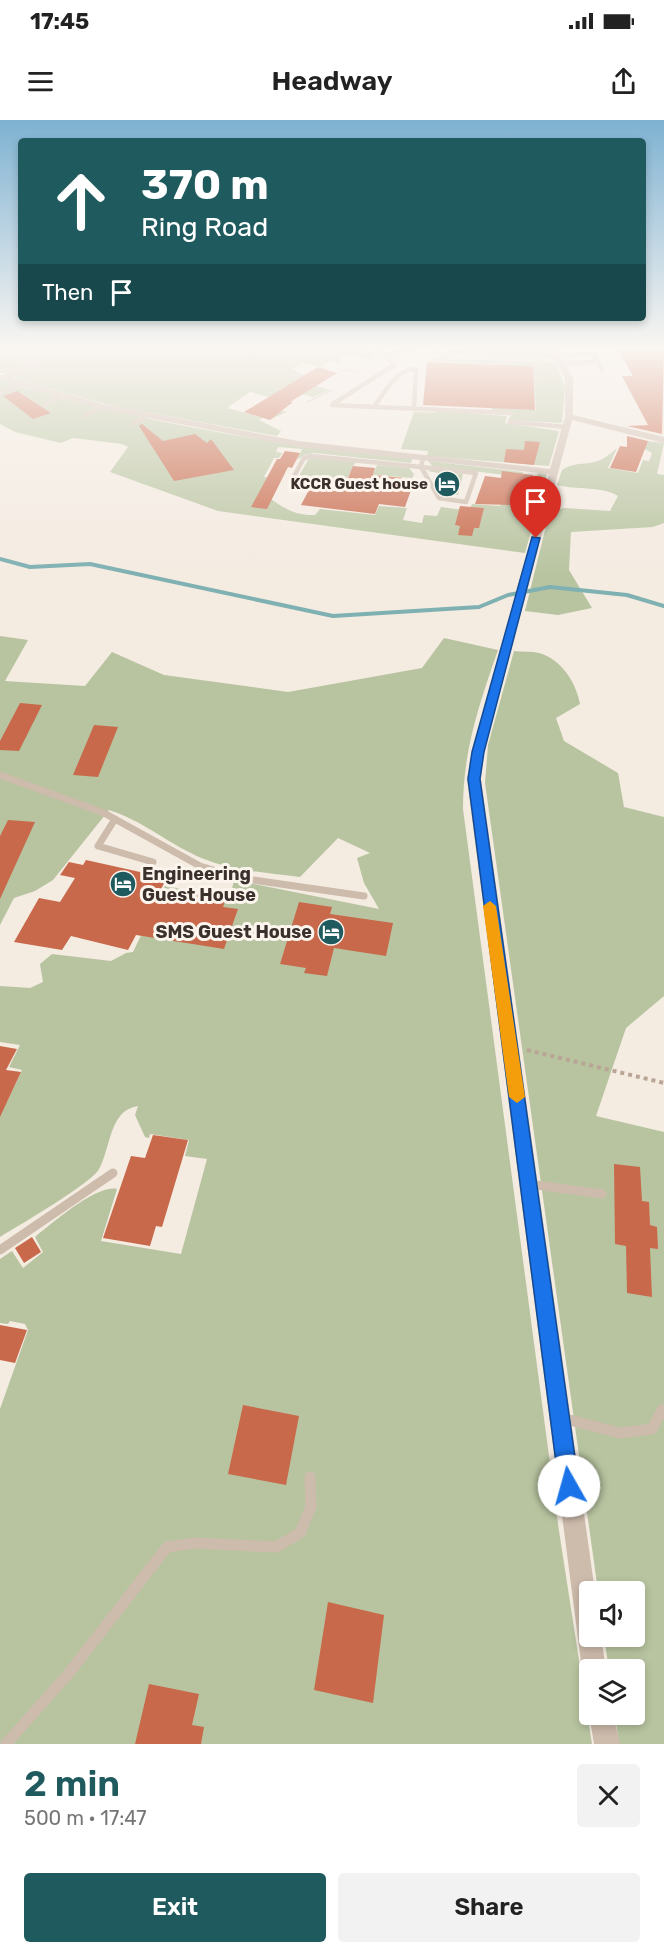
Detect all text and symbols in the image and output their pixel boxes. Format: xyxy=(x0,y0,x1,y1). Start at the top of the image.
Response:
text: 17:45 xyxy=(30,8,89,35)
icon: menu xyxy=(24,65,57,98)
text: Headway xyxy=(271,65,393,97)
icon: share xyxy=(607,65,640,98)
text: 370 m xyxy=(141,160,269,210)
icon: ahead xyxy=(42,162,120,240)
text: Ring Road xyxy=(141,211,268,243)
icon: arrive xyxy=(105,276,138,309)
text: Then xyxy=(42,279,93,306)
hotel icon: KCCR Guest house xyxy=(432,469,462,499)
place label: KCCR Guest house xyxy=(290,475,428,493)
pin xyxy=(510,476,561,538)
icon: arrive xyxy=(519,485,552,518)
place label: Engineering Guest House xyxy=(142,863,256,906)
hotel icon: Engineering Guest House xyxy=(108,869,138,899)
hotel icon: SMS Guest House xyxy=(316,917,346,947)
place label: SMS Guest House xyxy=(155,921,312,943)
position arrow xyxy=(537,1454,601,1518)
map controls xyxy=(579,1581,645,1725)
button: sound xyxy=(579,1581,645,1647)
button: layers xyxy=(579,1659,645,1725)
text: 2 min xyxy=(24,1762,120,1805)
button: close xyxy=(577,1764,640,1827)
text: 500 m · 17:47 xyxy=(24,1806,147,1830)
button: Exit xyxy=(24,1873,326,1942)
button: Share xyxy=(338,1873,640,1942)

